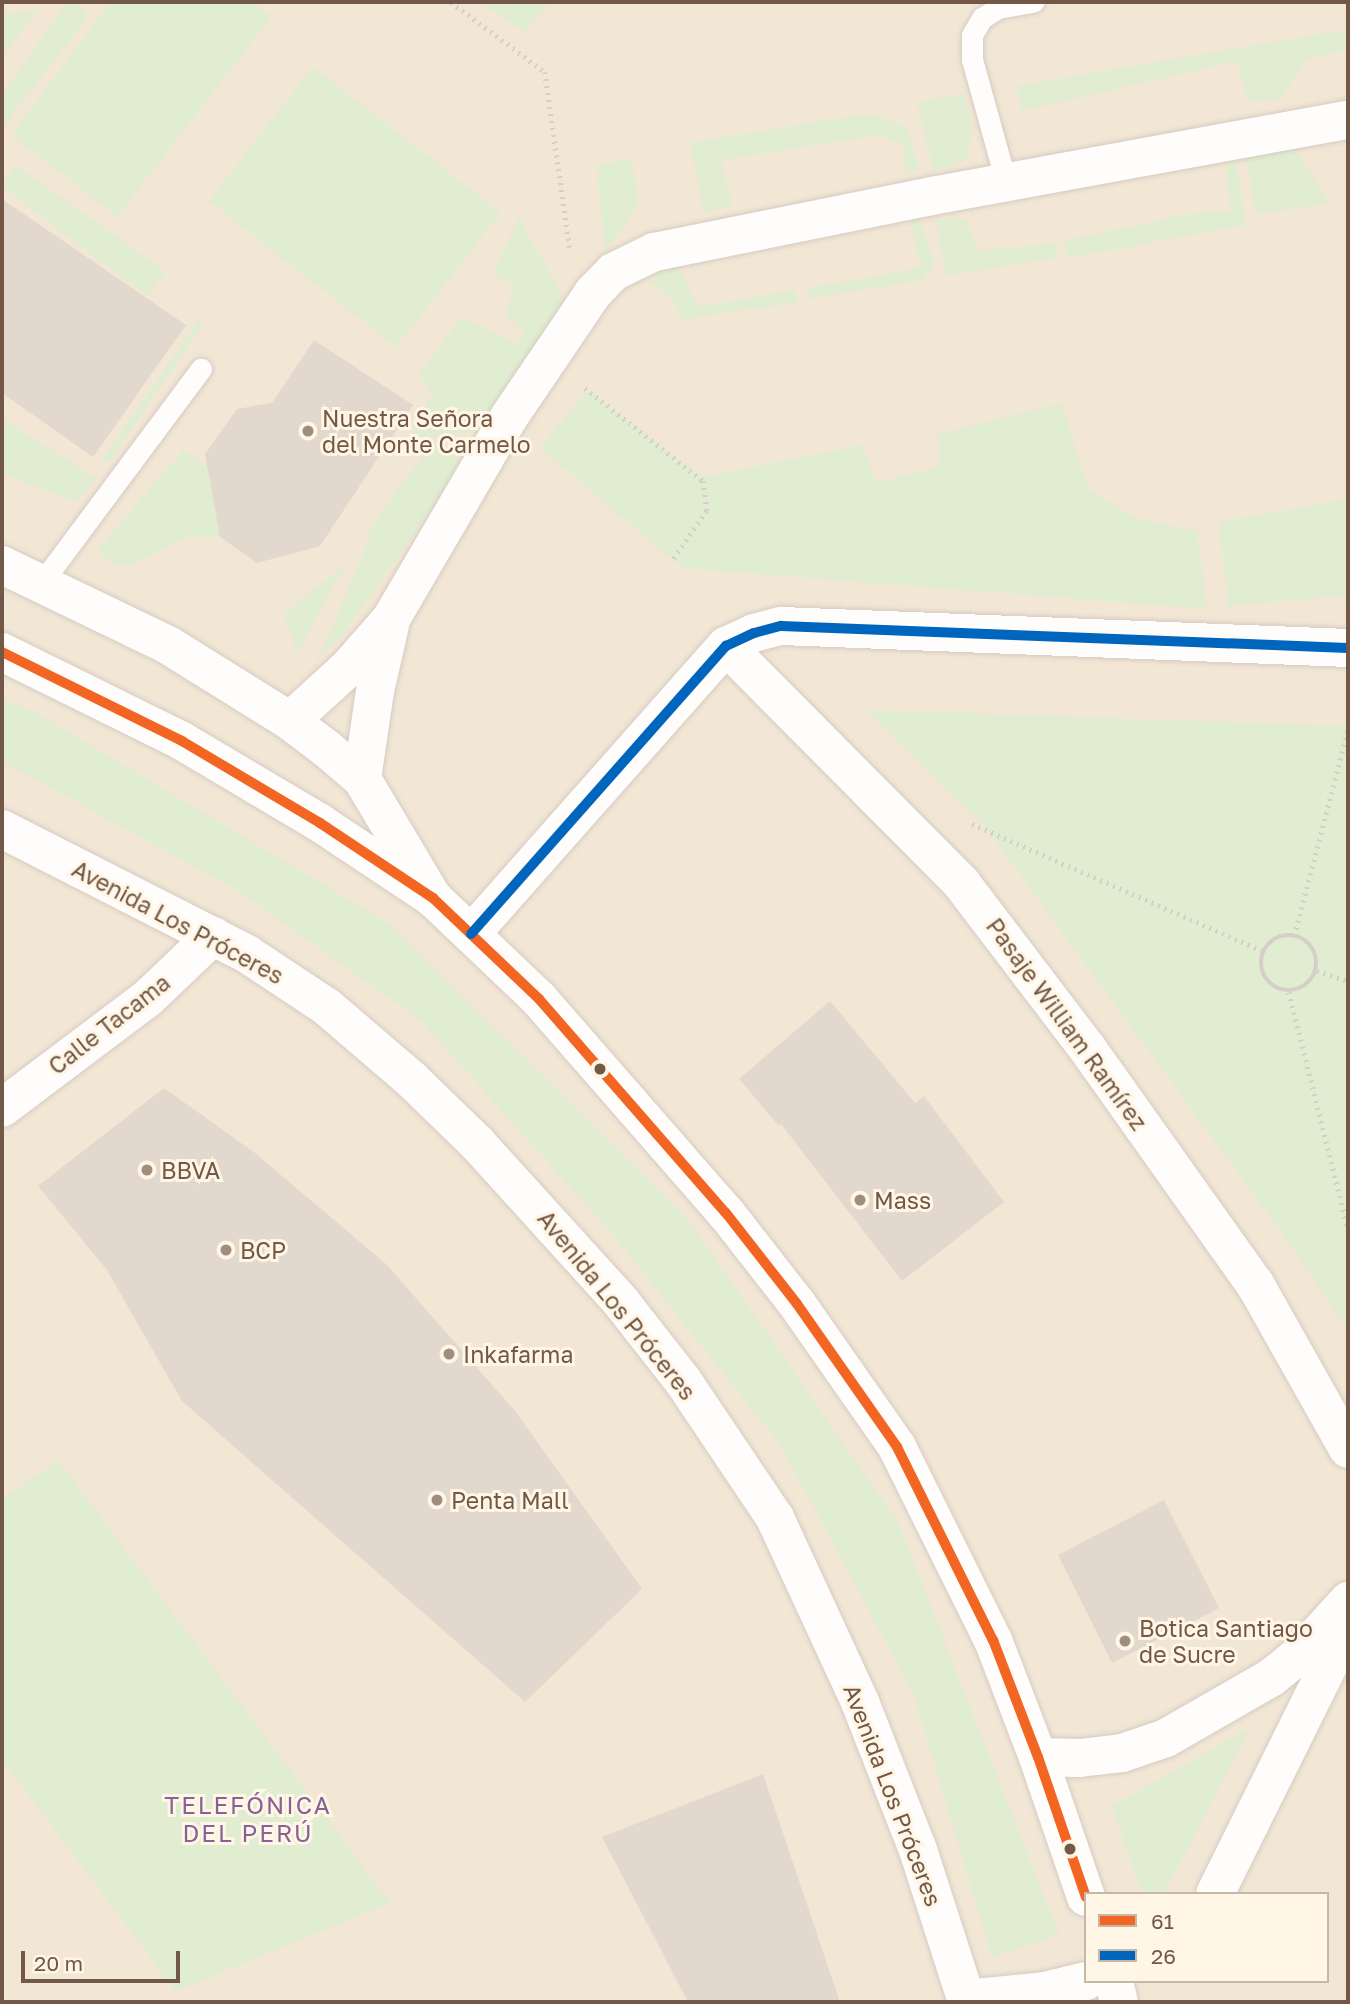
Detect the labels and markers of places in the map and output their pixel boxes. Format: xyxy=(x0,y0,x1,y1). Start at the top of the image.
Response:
place label: Nuestra Señora del Monte Carmelo xyxy=(322,404,531,458)
marker: Nuestra Señora del Monte Carmelo xyxy=(300,423,316,439)
unlabelled marker xyxy=(593,1062,607,1076)
place label: BBVA xyxy=(161,1156,220,1184)
marker: BBVA xyxy=(139,1162,155,1178)
place label: Mass xyxy=(874,1186,931,1214)
marker: Mass xyxy=(852,1192,868,1208)
place label: BCP xyxy=(240,1236,286,1264)
marker: BCP xyxy=(218,1242,234,1258)
place label: Inkafarma xyxy=(463,1340,573,1368)
marker: Inkafarma xyxy=(441,1346,457,1362)
place label: Penta Mall xyxy=(451,1486,569,1514)
marker: Penta Mall xyxy=(429,1492,445,1508)
place label: Botica Santiago de Sucre xyxy=(1139,1614,1313,1668)
marker: Botica Santiago de Sucre xyxy=(1117,1633,1133,1649)
unlabelled marker xyxy=(1063,1842,1077,1856)

